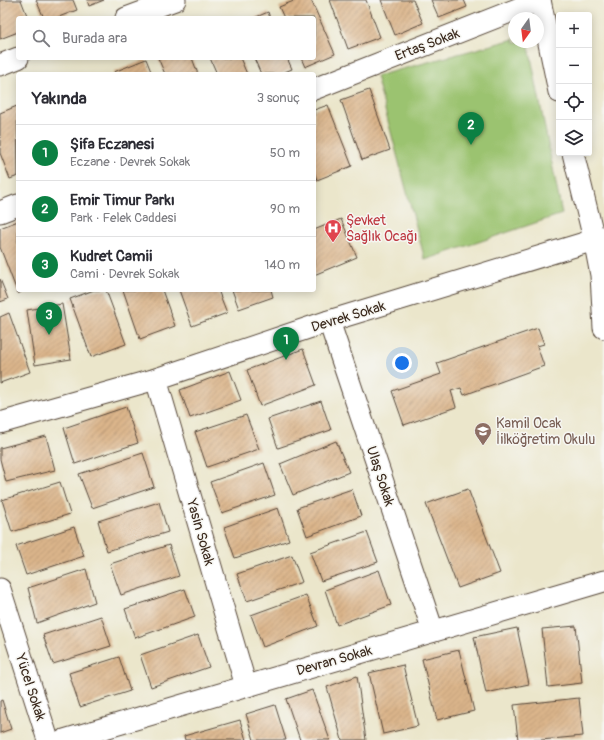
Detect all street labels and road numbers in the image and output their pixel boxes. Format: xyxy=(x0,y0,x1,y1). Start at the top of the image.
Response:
street label: Ertaş Sokak xyxy=(393,24,462,65)
street label: Devrek Sokak xyxy=(309,297,387,336)
street label: Ulaş Sokak xyxy=(363,444,398,509)
street label: Yasin Sokak xyxy=(183,496,218,567)
street label: Devran Sokak xyxy=(294,642,374,679)
street label: Yücel Sokak xyxy=(11,650,49,723)

